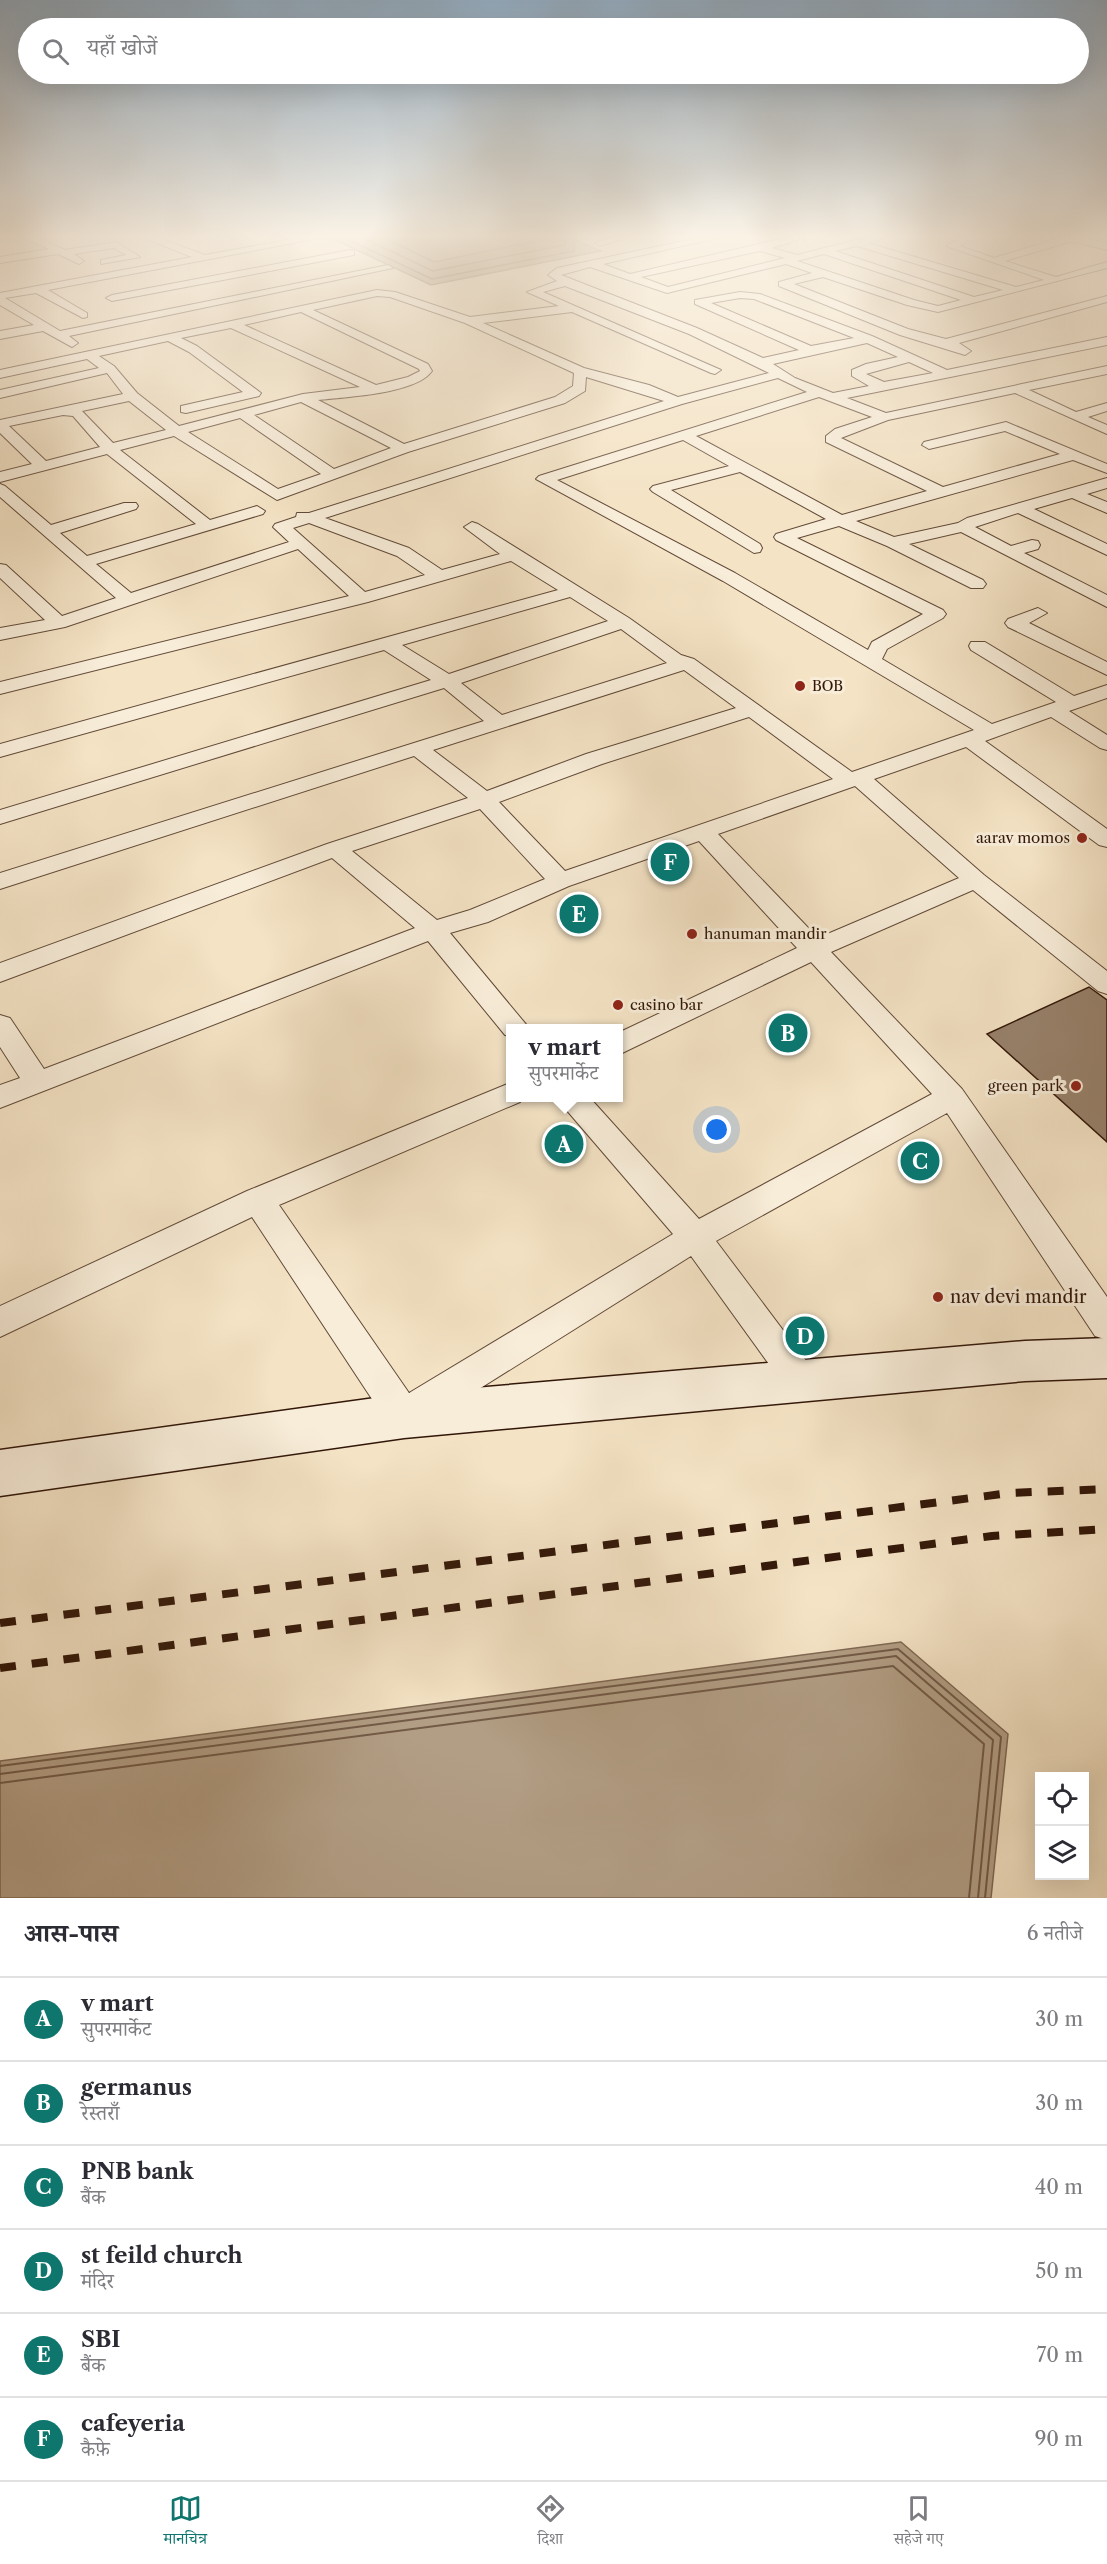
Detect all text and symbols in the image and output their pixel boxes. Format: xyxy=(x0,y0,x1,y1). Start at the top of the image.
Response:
search box xyxy=(18,18,1089,84)
text: यहाँ खोजें xyxy=(87,34,157,61)
icon: search xyxy=(39,35,72,68)
place label: BOB xyxy=(812,677,843,695)
marker: BOB xyxy=(793,679,807,693)
place label: aarav momos xyxy=(976,828,1070,847)
marker: aarav momos xyxy=(1075,831,1089,845)
pin: F xyxy=(650,840,690,884)
pin: E xyxy=(560,892,598,936)
place label: hanuman mandir xyxy=(704,924,827,943)
marker: hanuman mandir xyxy=(685,927,699,941)
place label: casino bar xyxy=(630,995,703,1014)
marker: casino bar xyxy=(611,998,625,1012)
pin: B xyxy=(768,1010,808,1056)
popup xyxy=(506,1024,623,1102)
text: v mart xyxy=(528,1034,601,1061)
text: सुपरमार्केट xyxy=(528,1061,598,1085)
place label: green park xyxy=(988,1076,1065,1095)
marker: green park xyxy=(1069,1079,1083,1093)
your location xyxy=(702,1115,731,1144)
pin: A xyxy=(544,1122,584,1166)
pin: C xyxy=(900,1138,940,1184)
place label: nav devi mandir xyxy=(950,1286,1087,1308)
marker: nav devi mandir xyxy=(931,1290,945,1304)
pin: D xyxy=(786,1314,824,1358)
map controls xyxy=(1035,1772,1089,1880)
button: locate xyxy=(1035,1772,1089,1826)
button: layers xyxy=(1035,1826,1089,1880)
text: आस-पास xyxy=(24,1917,118,1949)
text: 6 नतीजे xyxy=(1027,1921,1083,1945)
text: v mart xyxy=(81,1990,154,2017)
text: A xyxy=(36,2007,51,2031)
text: 30 m xyxy=(1035,2007,1083,2031)
text: सुपरमार्केट xyxy=(81,2017,151,2041)
text: germanus xyxy=(81,2074,192,2101)
text: B xyxy=(36,2091,51,2115)
text: 30 m xyxy=(1035,2091,1083,2115)
text: रेस्तराँ xyxy=(81,2101,119,2125)
text: PNB bank xyxy=(81,2158,194,2185)
text: C xyxy=(35,2175,52,2199)
text: 40 m xyxy=(1035,2175,1083,2199)
text: बैंक xyxy=(81,2185,105,2209)
text: st feild church xyxy=(81,2242,243,2269)
text: D xyxy=(35,2259,52,2283)
text: 50 m xyxy=(1036,2259,1083,2283)
text: मंदिर xyxy=(81,2269,114,2293)
text: SBI xyxy=(81,2326,121,2353)
text: E xyxy=(36,2343,51,2367)
text: 70 m xyxy=(1037,2343,1083,2367)
text: बैंक xyxy=(81,2353,105,2377)
text: cafeyeria xyxy=(81,2410,185,2437)
text: F xyxy=(37,2427,50,2451)
text: 90 m xyxy=(1035,2427,1083,2451)
text: कैफ़े xyxy=(81,2437,110,2461)
tab: मानचित्र xyxy=(163,2492,207,2554)
tab: दिशा xyxy=(534,2492,567,2554)
tab: सहेजे गए xyxy=(894,2492,944,2554)

